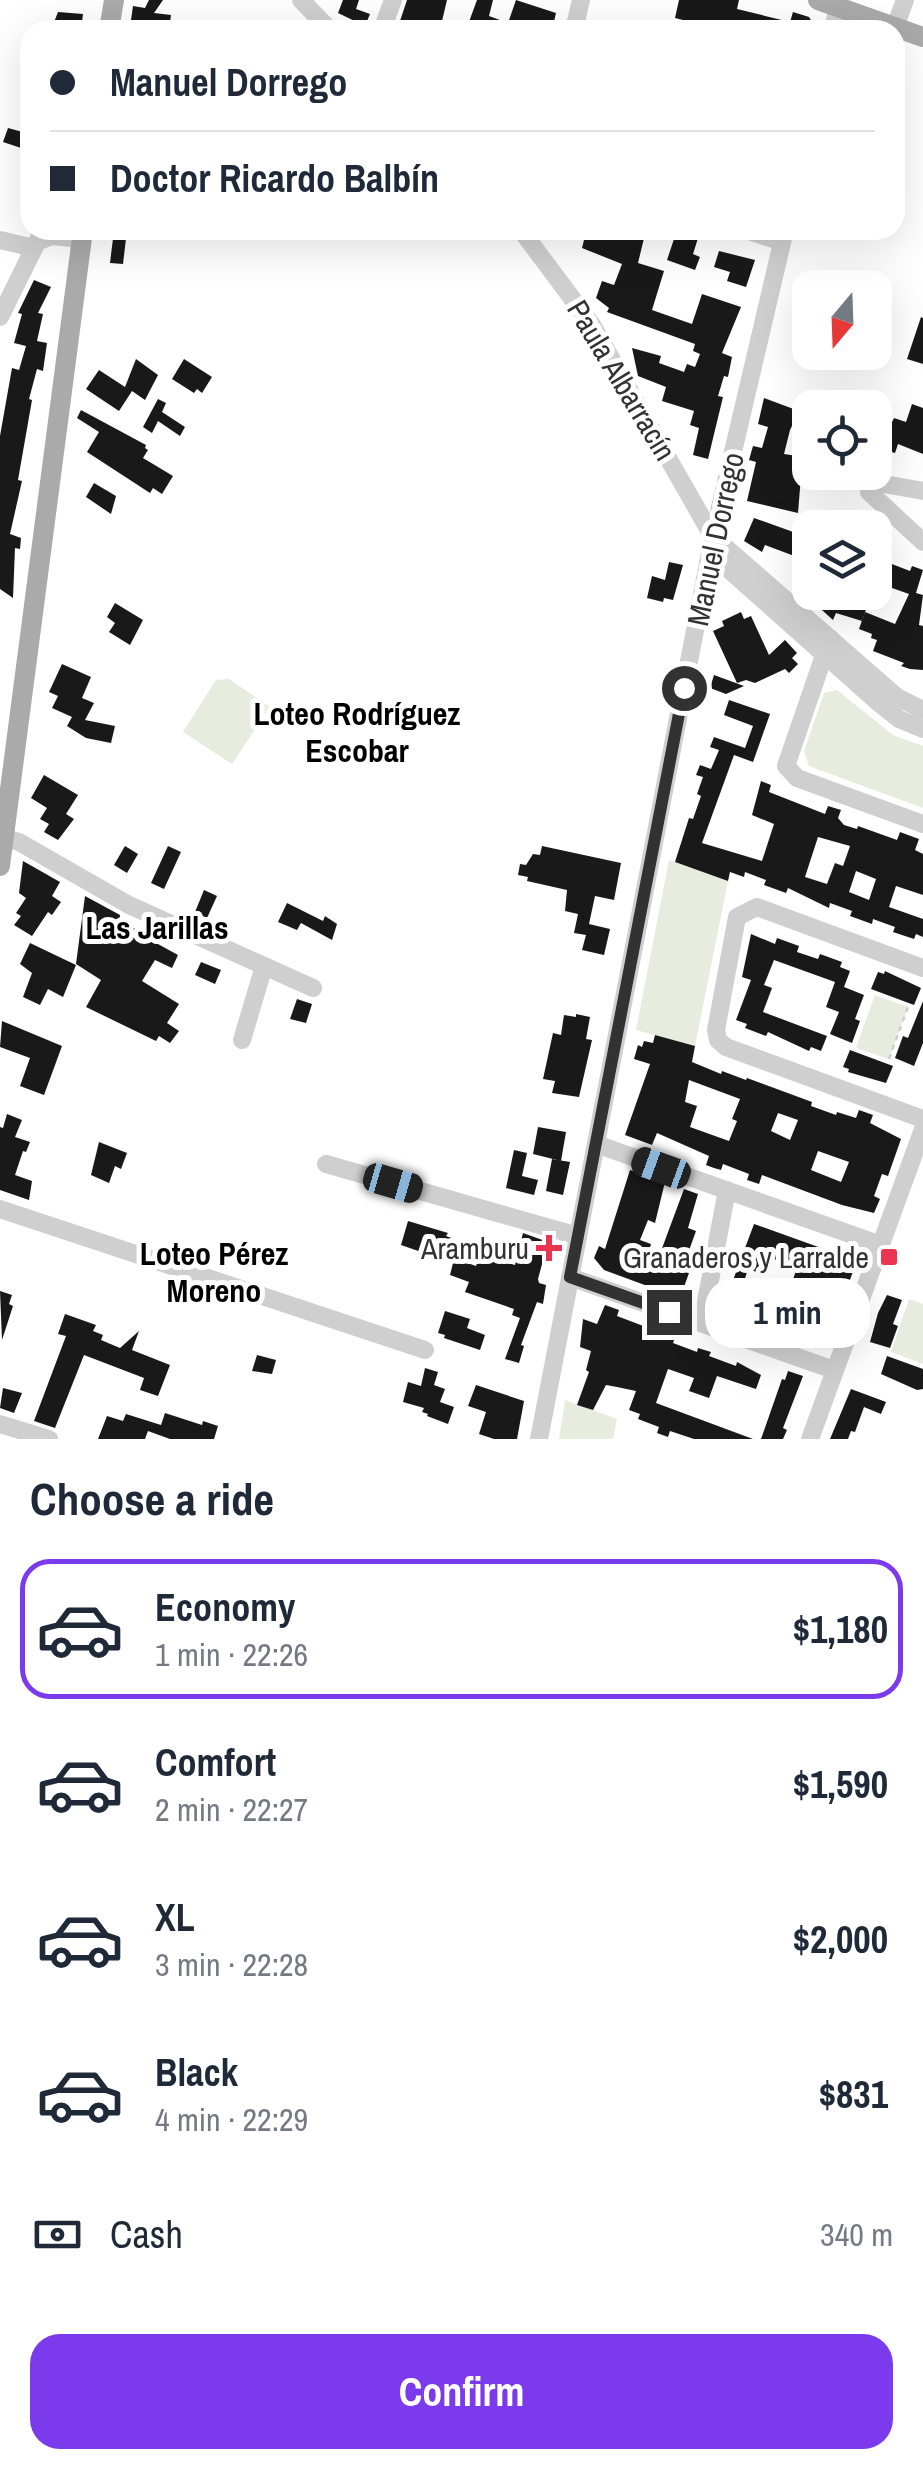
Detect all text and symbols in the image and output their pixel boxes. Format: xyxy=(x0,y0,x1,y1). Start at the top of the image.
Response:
text: Manuel Dorrego xyxy=(110,57,347,108)
text: Doctor Ricardo Balbín xyxy=(110,153,439,204)
north arrow xyxy=(792,270,892,370)
map controls xyxy=(792,270,892,610)
street label: Paula Albarracín xyxy=(558,292,686,468)
button: locate xyxy=(792,390,892,490)
street label: Manuel Dorrego xyxy=(677,449,753,629)
button: layers xyxy=(792,510,892,610)
route start xyxy=(662,666,707,711)
district label: Loteo Rodríguez Escobar xyxy=(253,692,461,772)
district label: Las Jarillas xyxy=(86,906,228,949)
car xyxy=(628,1144,694,1192)
car xyxy=(360,1160,426,1206)
place label: Aramburu xyxy=(420,1228,529,1268)
district label: Loteo Pérez Moreno xyxy=(140,1232,288,1312)
marker: Aramburu xyxy=(538,1237,560,1259)
place label: Granaderos y Larralde xyxy=(623,1237,869,1277)
marker: Granaderos y Larralde xyxy=(878,1246,900,1268)
callout: 1 min xyxy=(704,1277,869,1347)
route end xyxy=(647,1290,692,1335)
text: 1 min xyxy=(753,1291,822,1334)
text: Choose a ride xyxy=(30,1468,274,1529)
text: Economy xyxy=(155,1582,295,1633)
icon: car xyxy=(35,1584,125,1674)
text: $1,180 xyxy=(793,1604,888,1655)
text: 1 min · 22:26 xyxy=(155,1633,308,1676)
text: Comfort xyxy=(155,1737,276,1788)
icon: car xyxy=(35,1739,125,1829)
text: $1,590 xyxy=(793,1759,888,1810)
text: 2 min · 22:27 xyxy=(155,1788,308,1831)
text: XL xyxy=(155,1892,195,1943)
icon: car xyxy=(35,1894,125,1984)
text: $2,000 xyxy=(793,1914,888,1965)
text: 3 min · 22:28 xyxy=(155,1943,308,1986)
text: Black xyxy=(155,2047,238,2098)
icon: car xyxy=(35,2049,125,2139)
text: $831 xyxy=(819,2069,888,2120)
text: 4 min · 22:29 xyxy=(155,2098,308,2141)
icon: cash xyxy=(30,2207,85,2262)
text: Cash xyxy=(110,2209,183,2260)
text: 340 m xyxy=(820,2213,893,2256)
button: Confirm xyxy=(30,2334,893,2449)

